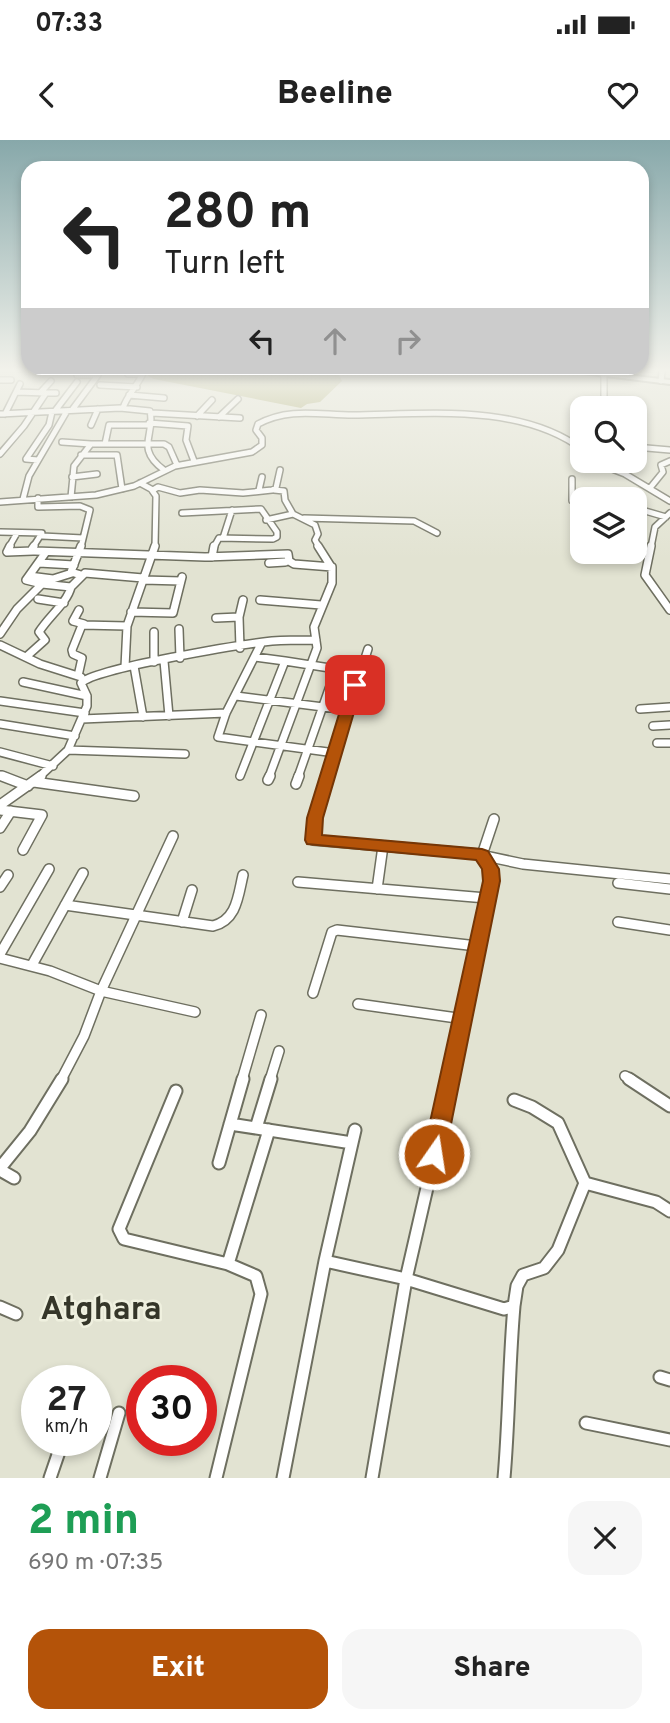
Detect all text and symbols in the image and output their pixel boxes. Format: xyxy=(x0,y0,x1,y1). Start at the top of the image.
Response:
text: 07:33 xyxy=(35,8,103,41)
text: Beeline xyxy=(277,75,393,115)
icon: back xyxy=(28,76,66,114)
icon: heart xyxy=(604,76,642,114)
text: 280 m xyxy=(164,184,311,246)
icon: left xyxy=(49,189,140,280)
text: Turn left xyxy=(164,245,285,285)
icon: left xyxy=(243,322,281,360)
icon: ahead xyxy=(316,322,354,360)
icon: right xyxy=(389,322,427,360)
map controls xyxy=(570,396,647,564)
button: search xyxy=(570,396,647,473)
button: layers xyxy=(570,487,647,564)
pin xyxy=(325,655,385,715)
icon: arrive xyxy=(336,666,374,704)
position arrow xyxy=(397,1117,471,1191)
district label: Atghara xyxy=(40,1291,162,1331)
speed limit sign: 30 xyxy=(126,1365,217,1456)
text: 27 xyxy=(47,1379,86,1423)
text: km/h xyxy=(45,1416,88,1439)
text: 2 min xyxy=(28,1496,139,1549)
button: close xyxy=(568,1501,642,1575)
text: 690 m · 07:35 xyxy=(28,1549,163,1578)
button: Exit xyxy=(28,1629,328,1709)
button: Share xyxy=(342,1629,642,1709)

